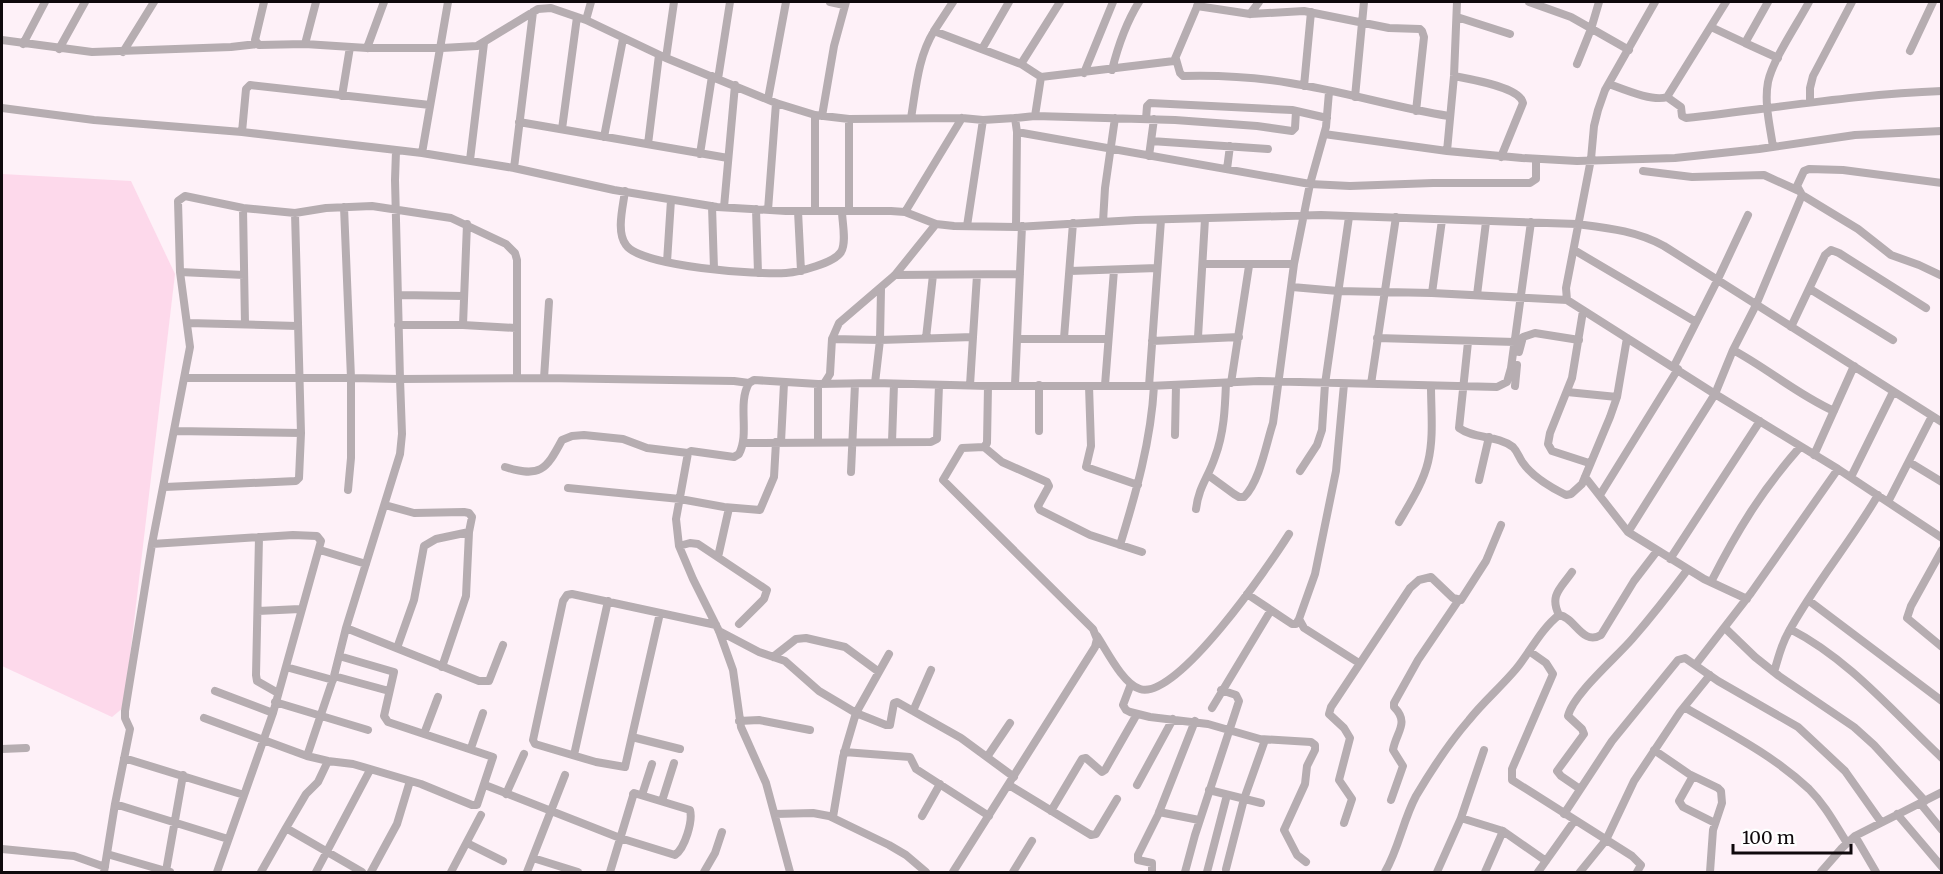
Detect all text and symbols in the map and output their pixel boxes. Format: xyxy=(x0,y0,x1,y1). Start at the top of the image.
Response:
scale bar xyxy=(1733,817,1852,855)
text: 100 m xyxy=(1742,826,1795,849)

